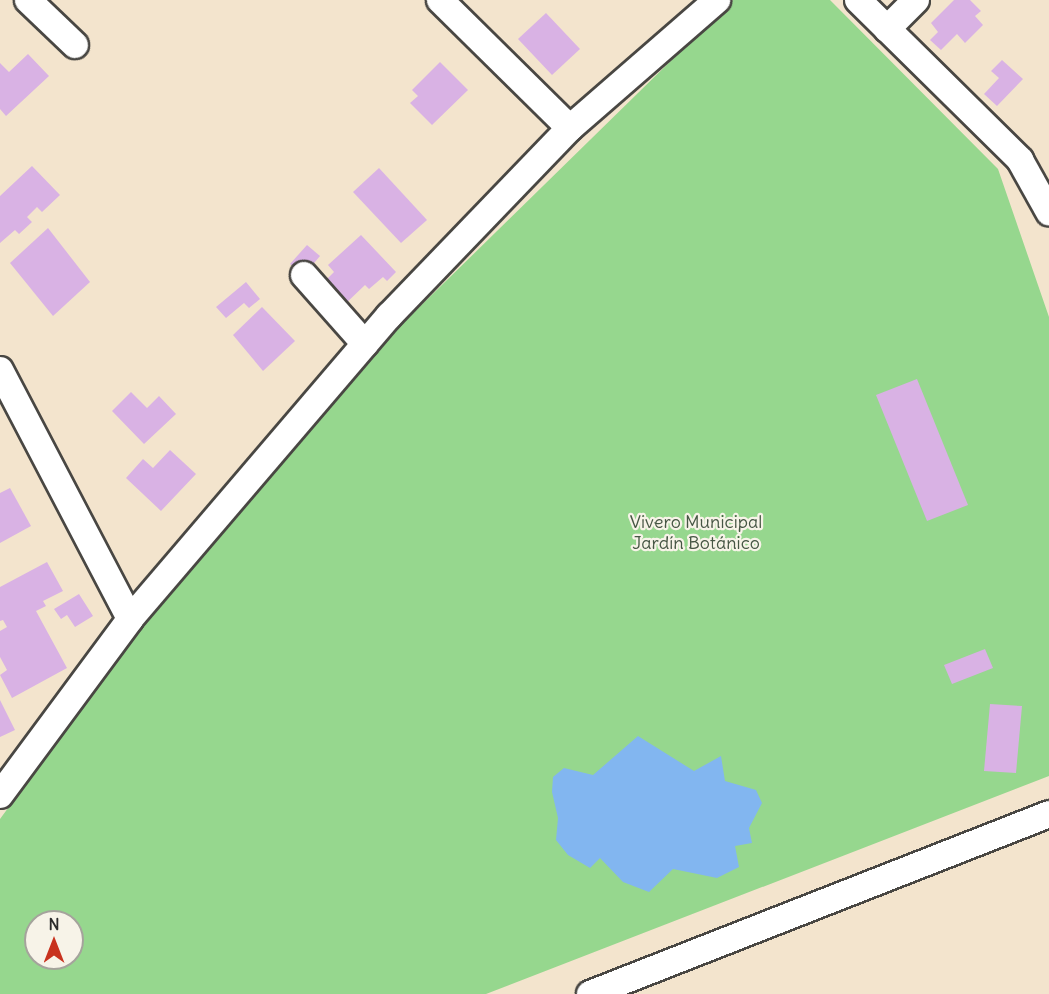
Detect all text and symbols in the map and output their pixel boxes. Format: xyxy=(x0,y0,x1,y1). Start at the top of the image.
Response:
park label: Vivero Municipal Jardín Botánico xyxy=(630,512,762,554)
north arrow xyxy=(24,910,84,970)
text: N xyxy=(48,914,60,934)

